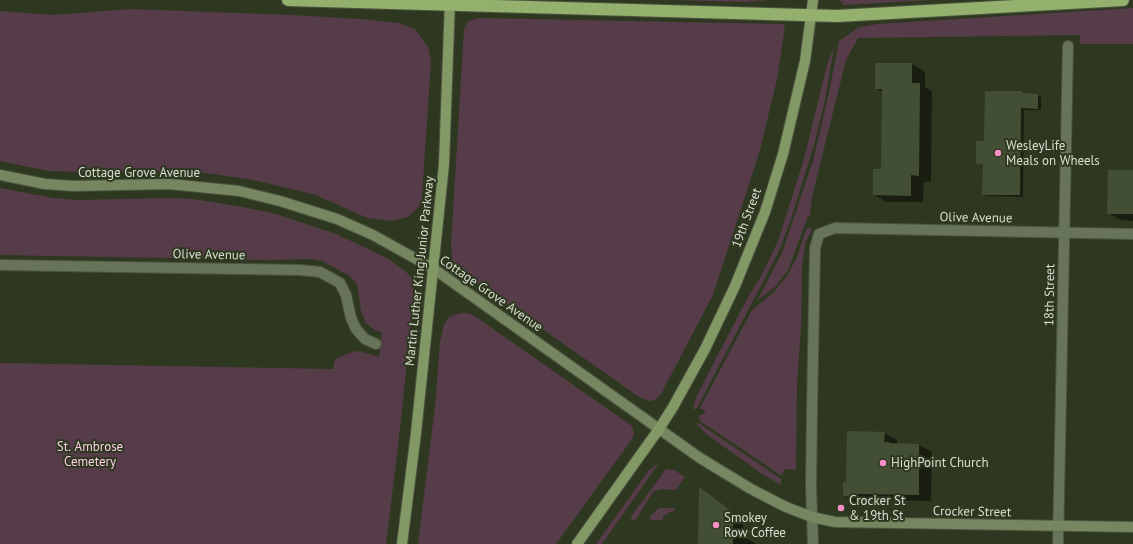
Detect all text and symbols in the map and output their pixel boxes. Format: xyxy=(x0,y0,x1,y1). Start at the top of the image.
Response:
place label: WesleyLife Meals on Wheels xyxy=(1006,138,1100,169)
marker: WesleyLife Meals on Wheels xyxy=(993,148,1003,158)
street label: Cottage Grove Avenue xyxy=(78,165,200,181)
street label: Martin Luther King Junior Parkway xyxy=(402,175,438,367)
street label: 19th Street xyxy=(729,186,765,250)
street label: Olive Avenue xyxy=(939,210,1013,226)
street label: Olive Avenue xyxy=(172,247,246,263)
street label: Cottage Grove Avenue xyxy=(436,253,546,335)
street label: 18th Street xyxy=(1042,264,1058,326)
park label: St. Ambrose Cemetery xyxy=(57,439,123,470)
place label: HighPoint Church xyxy=(891,455,988,471)
marker: HighPoint Church xyxy=(878,458,888,468)
place label: Crocker St & 19th St xyxy=(849,493,905,524)
marker: Crocker St & 19th St xyxy=(836,503,846,513)
street label: Crocker Street xyxy=(933,504,1011,520)
place label: Smokey Row Coffee xyxy=(724,510,786,541)
marker: Smokey Row Coffee xyxy=(711,520,721,530)

